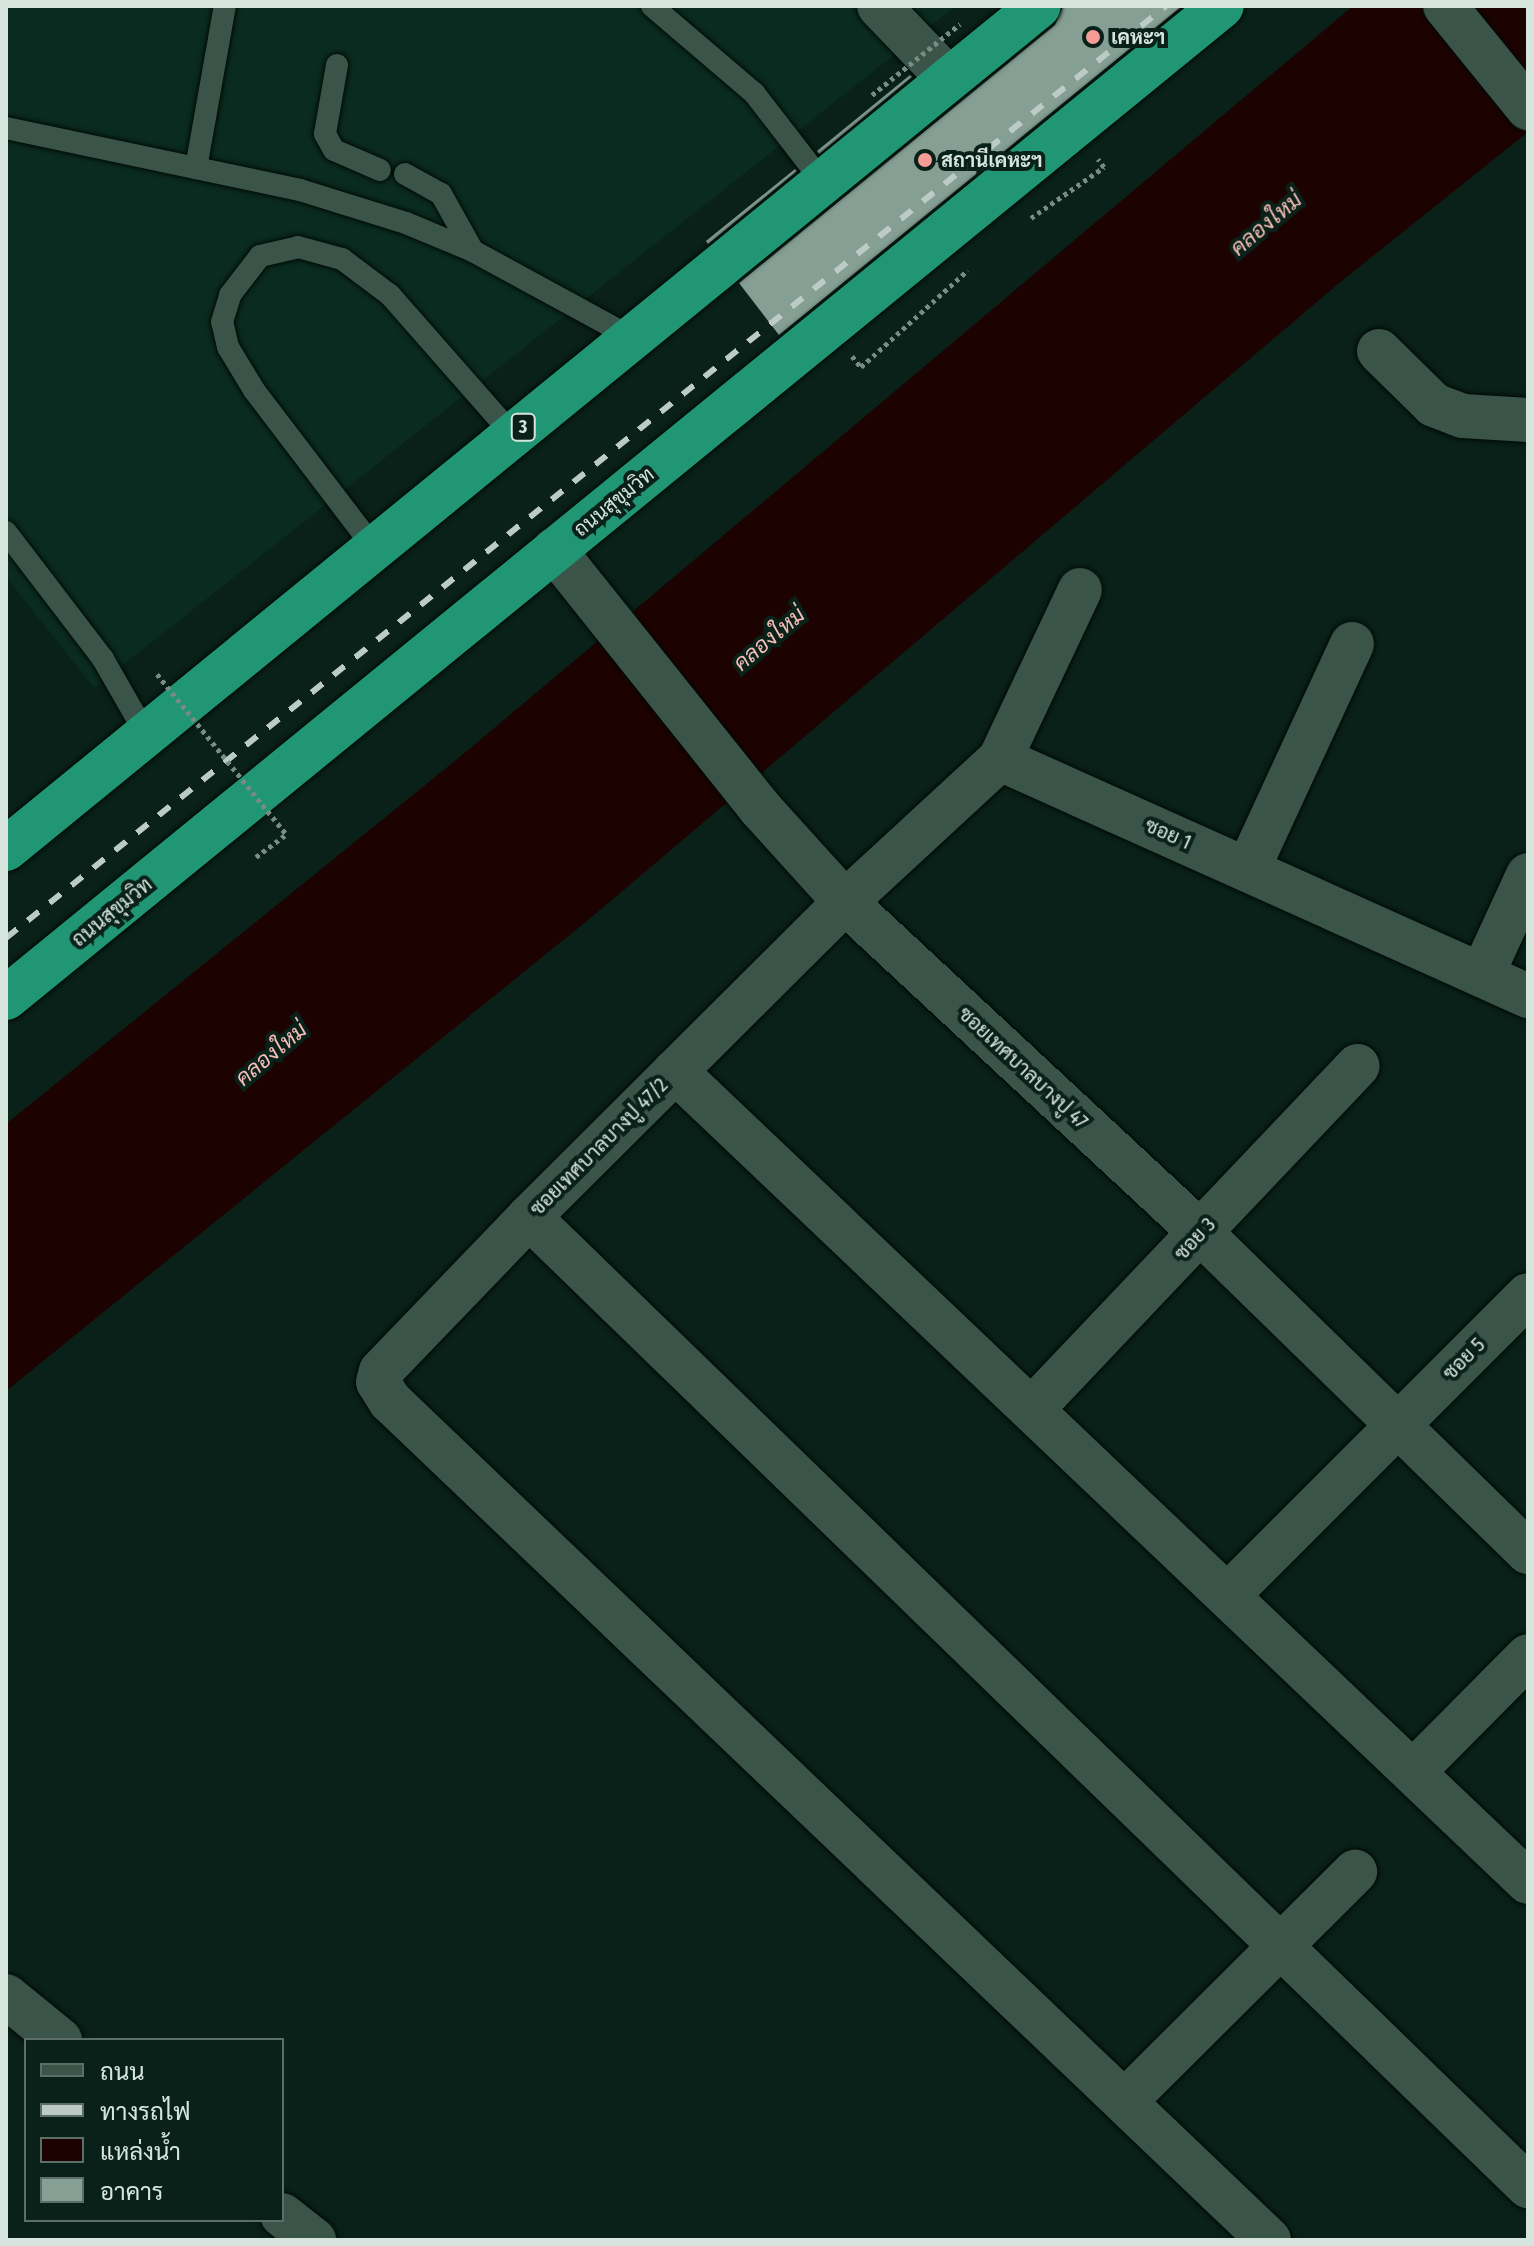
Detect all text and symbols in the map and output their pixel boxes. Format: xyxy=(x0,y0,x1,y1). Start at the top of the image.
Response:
place label: เคหะฯ xyxy=(1111,25,1165,49)
marker: เคหะฯ xyxy=(1082,26,1104,48)
place label: สถานีเคหะฯ xyxy=(941,148,1042,172)
marker: สถานีเคหะฯ xyxy=(916,151,934,169)
water label: คลองใหม่ xyxy=(1225,187,1307,261)
road number: 3 xyxy=(509,413,537,441)
street label: ถนนสุขุมวิท xyxy=(569,462,659,542)
water label: คลองใหม่ xyxy=(728,602,810,676)
street label: ซอย 1 xyxy=(1141,813,1195,855)
street label: ถนนสุขุมวิท xyxy=(67,872,157,952)
street label: ซอยเทศบาลบางปู 47 xyxy=(953,1002,1093,1134)
water label: คลองใหม่ xyxy=(230,1017,312,1091)
street label: ซอยเทศบาลบางปู 47/2 xyxy=(525,1073,673,1221)
street label: ซอย 3 xyxy=(1169,1213,1221,1265)
street label: ซอย 5 xyxy=(1438,1333,1490,1385)
legend xyxy=(24,2038,284,2222)
text: ถนน xyxy=(100,2058,145,2086)
text: ทางรถไฟ xyxy=(100,2098,191,2126)
text: แหล่งน้ำ xyxy=(100,2138,181,2166)
text: อาคาร xyxy=(100,2178,163,2206)

